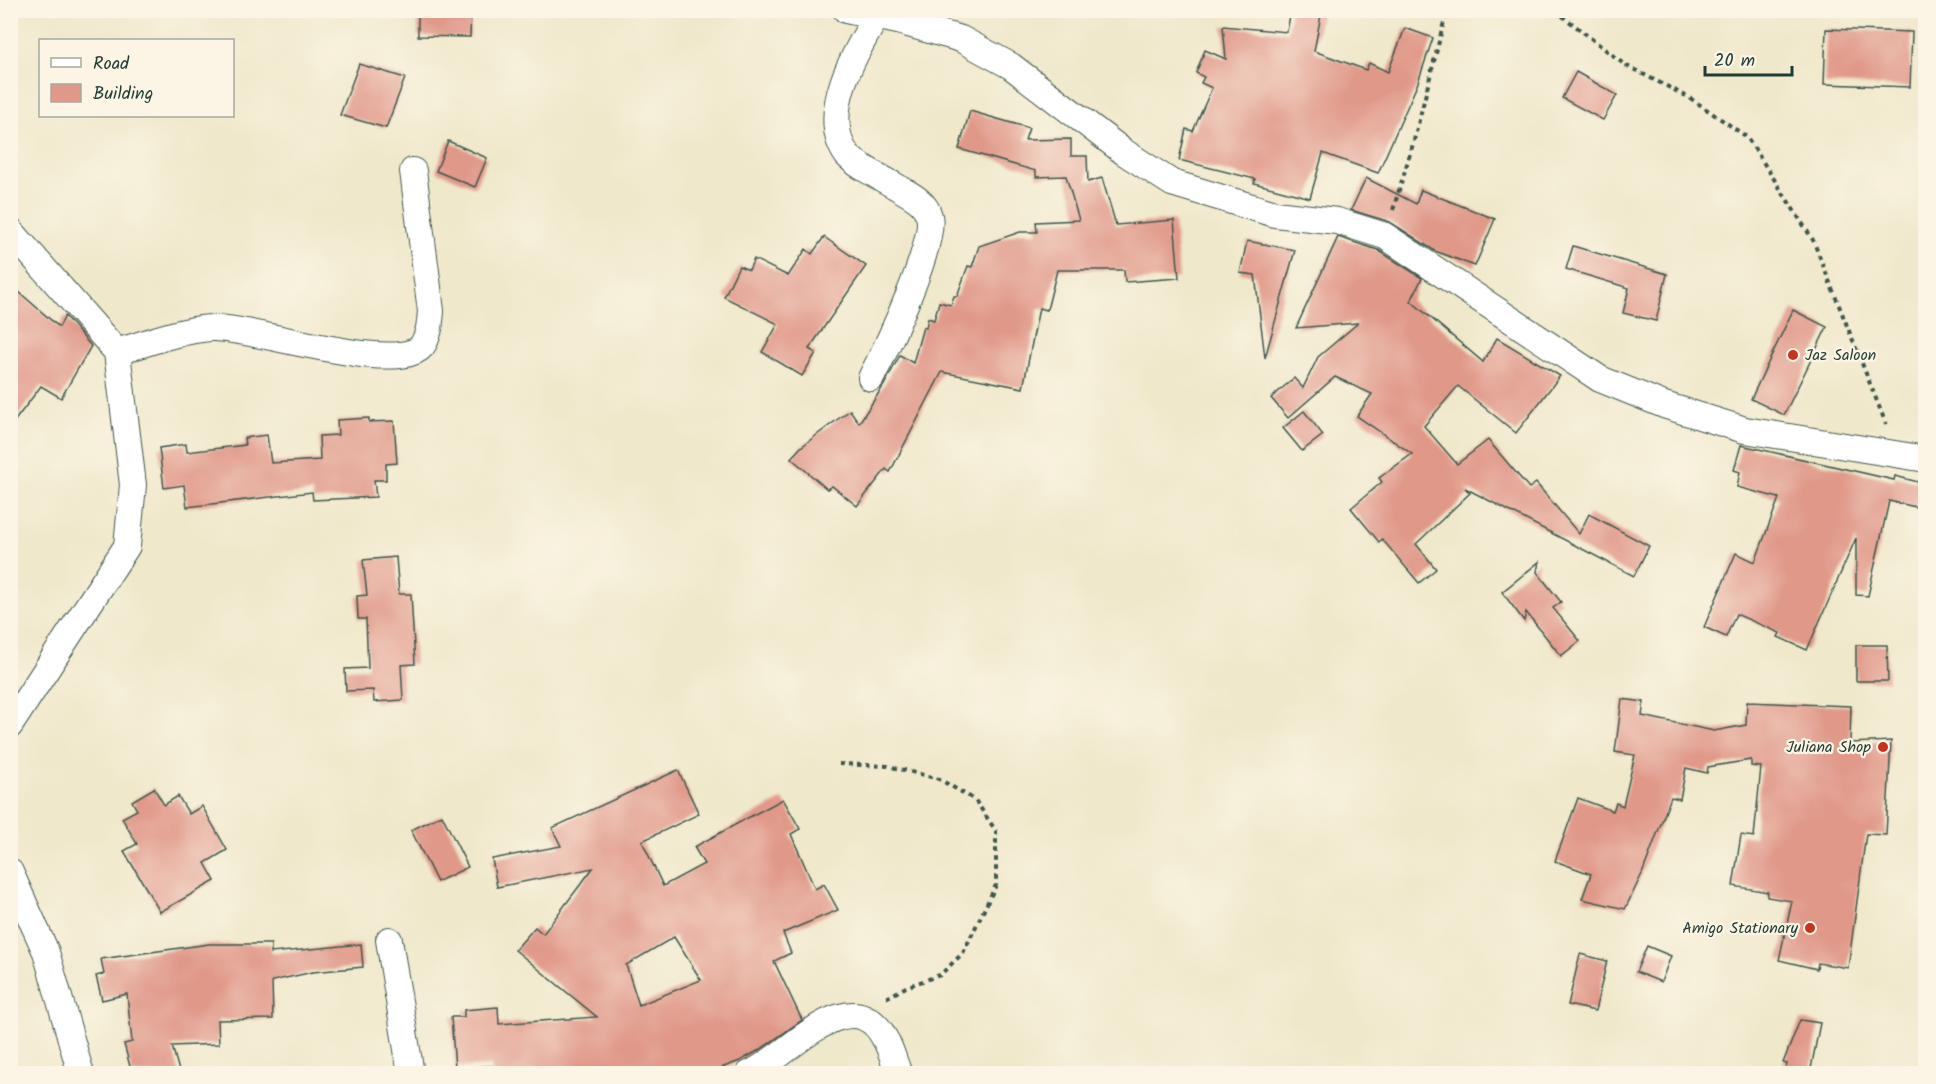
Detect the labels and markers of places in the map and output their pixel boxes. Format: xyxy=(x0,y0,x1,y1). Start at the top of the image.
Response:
place label: Jaz Saloon xyxy=(1805,343,1876,368)
marker: Jaz Saloon xyxy=(1786,348,1800,362)
place label: Juliana Shop xyxy=(1786,735,1871,760)
marker: Juliana Shop xyxy=(1876,740,1890,754)
place label: Amigo Stationary xyxy=(1682,916,1798,941)
marker: Amigo Stationary xyxy=(1803,921,1817,935)

